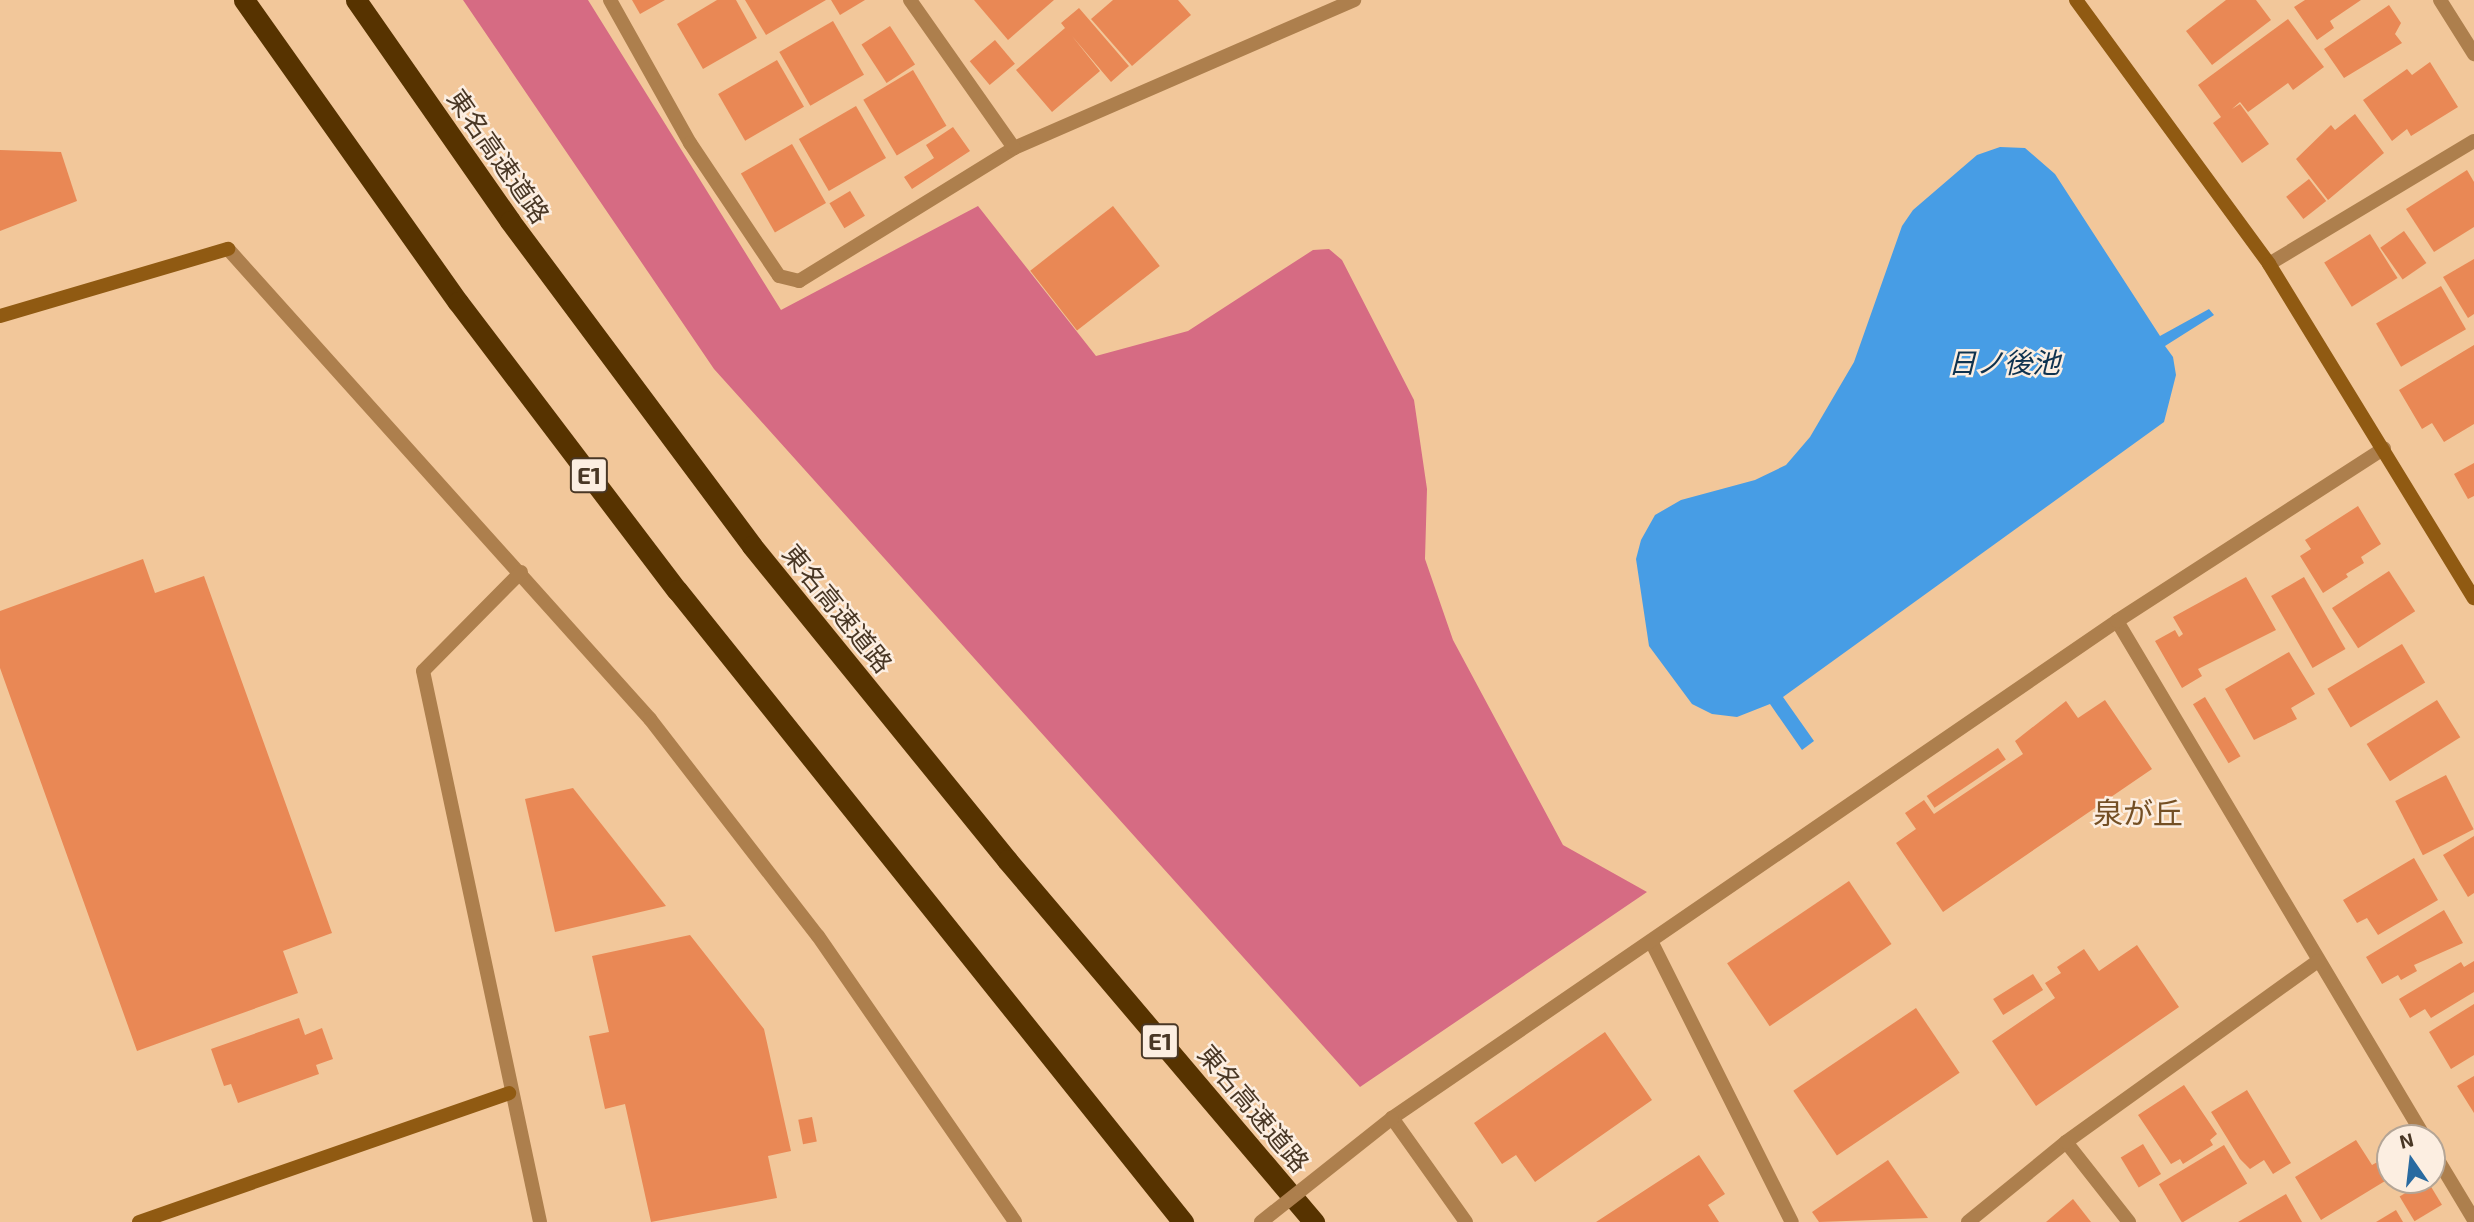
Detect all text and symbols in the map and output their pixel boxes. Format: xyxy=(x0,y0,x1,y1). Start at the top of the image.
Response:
street label: 東名高速道路 xyxy=(441,83,557,229)
water label: 日ノ後池 xyxy=(1948,345,2060,379)
road number: E1 xyxy=(570,454,608,496)
street label: 東名高速道路 xyxy=(777,538,899,678)
district label: 泉が丘 xyxy=(2093,794,2183,830)
road number: E1 xyxy=(1141,1021,1179,1062)
street label: 東名高速道路 xyxy=(1192,1038,1316,1178)
north arrow xyxy=(2376,1124,2446,1194)
text: N xyxy=(2397,1127,2416,1153)

